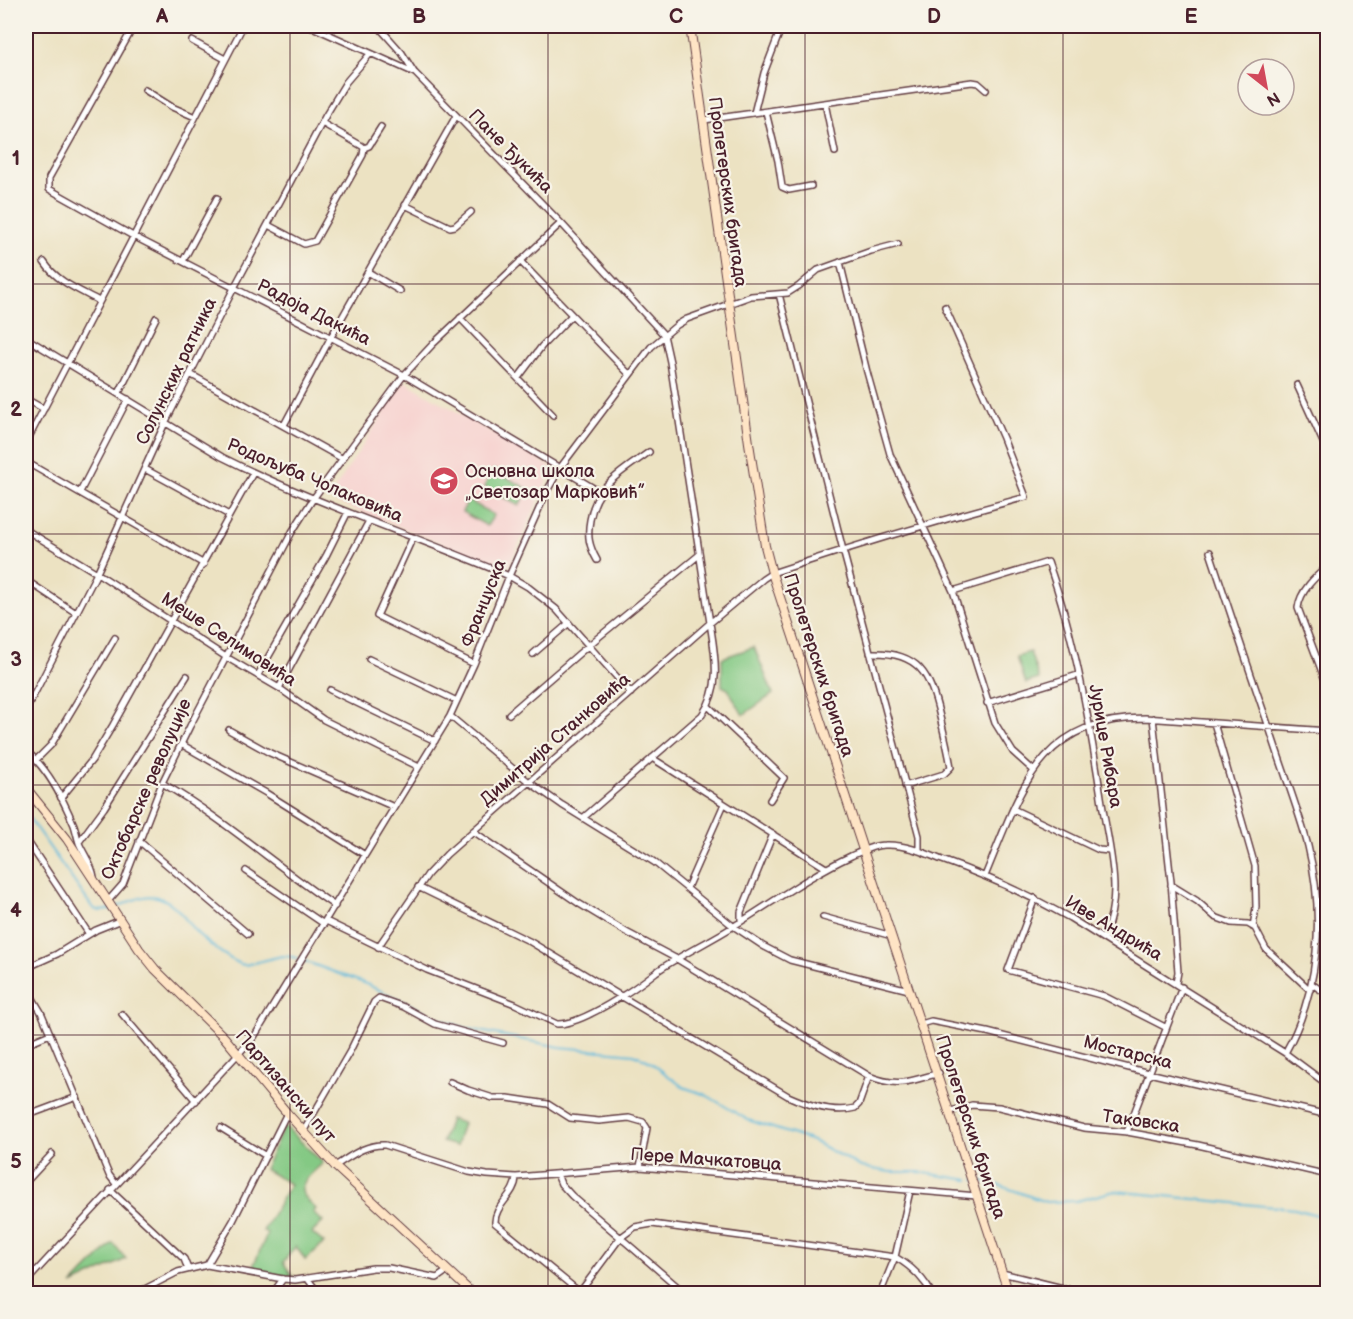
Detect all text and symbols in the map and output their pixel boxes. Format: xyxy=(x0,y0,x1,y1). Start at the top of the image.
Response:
text: A xyxy=(155,5,169,29)
text: B xyxy=(412,5,426,29)
text: C xyxy=(669,5,683,29)
text: D xyxy=(927,5,941,29)
text: E xyxy=(1185,5,1198,29)
north arrow xyxy=(1236,57,1296,117)
text: N xyxy=(1263,87,1283,110)
street label: Пролетерских бригада xyxy=(704,96,751,289)
street label: Пане Ђукића xyxy=(464,105,557,198)
text: 1 xyxy=(12,147,20,171)
street label: Радоја Дакића xyxy=(253,275,374,350)
street label: Солунских ратника xyxy=(132,294,221,448)
text: 2 xyxy=(10,398,22,422)
street label: Родољуба Чолаковића xyxy=(224,434,406,527)
place label: Основна школа „Светозар Марковић” xyxy=(465,461,645,503)
school or university icon: Основна школа „Светозар Марковић” xyxy=(428,465,460,497)
street label: Француска xyxy=(456,556,511,650)
street label: Пролетерских бригада xyxy=(779,571,858,760)
street label: Меше Селимовића xyxy=(157,588,300,691)
text: 3 xyxy=(10,648,22,672)
street label: Димитрија Станковића xyxy=(476,668,635,810)
street label: Јурице Рибара xyxy=(1084,683,1127,810)
street label: Октобарске револуције xyxy=(97,695,196,883)
street label: Иве Андрића xyxy=(1061,891,1166,966)
text: 4 xyxy=(10,899,22,923)
street label: Партизански пут xyxy=(231,1026,341,1147)
street label: Мостарска xyxy=(1081,1031,1175,1074)
street label: Пролетерских бригада xyxy=(931,1033,1010,1222)
street label: Таковска xyxy=(1101,1106,1181,1137)
street label: Пере Мачкатовца xyxy=(630,1144,783,1175)
text: 5 xyxy=(10,1150,22,1174)

